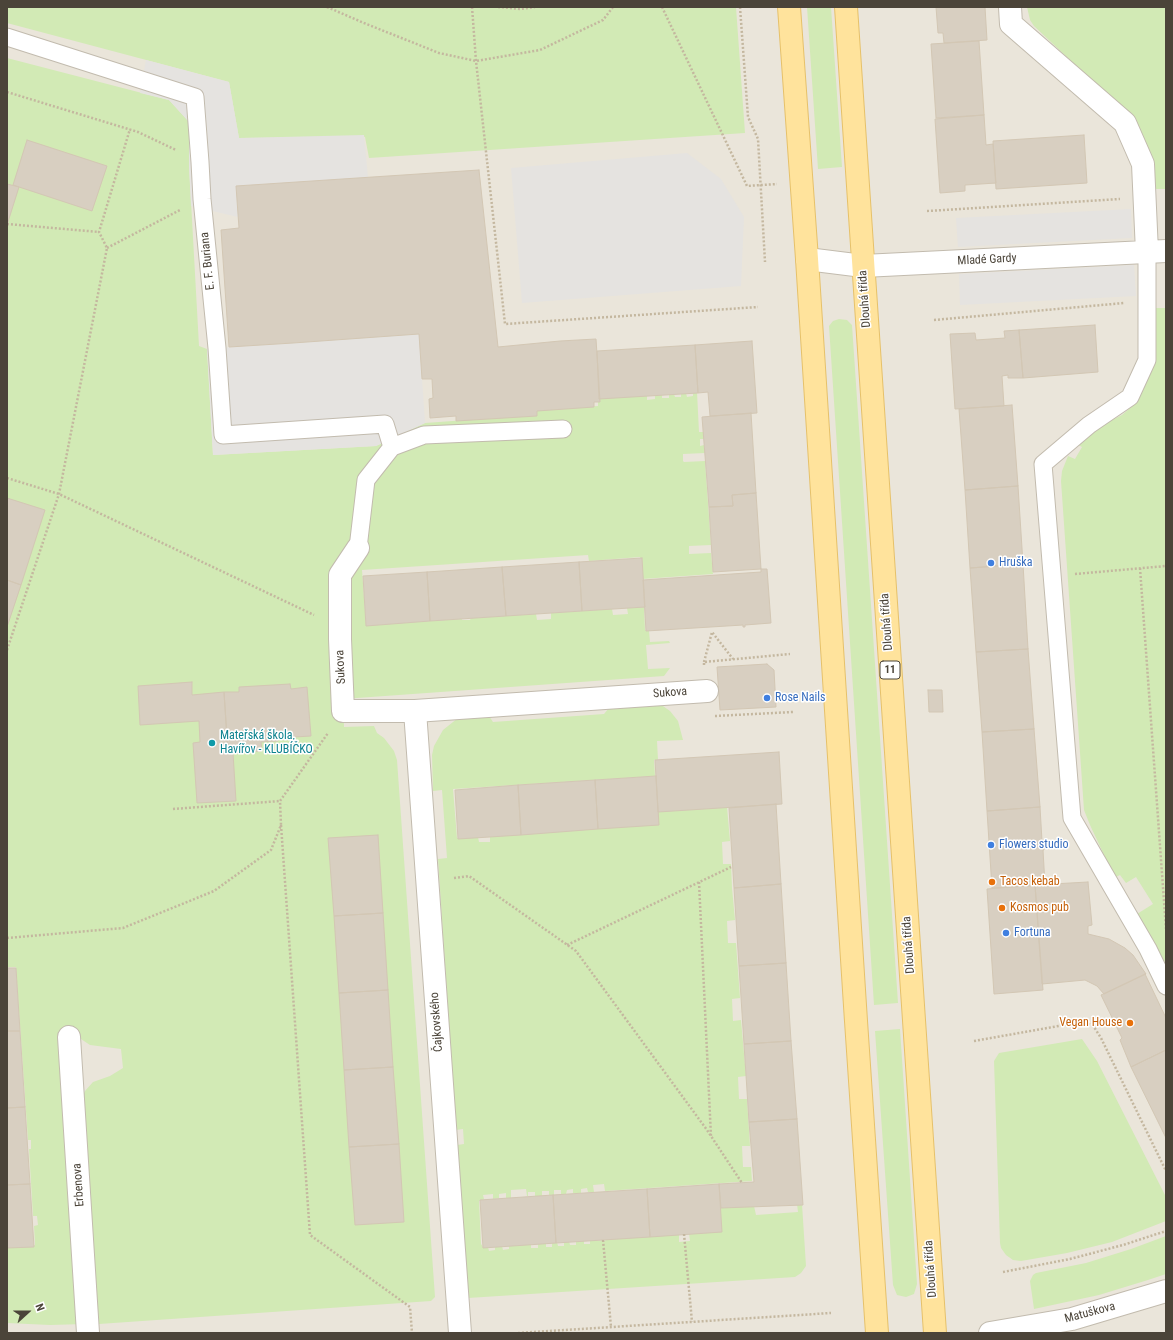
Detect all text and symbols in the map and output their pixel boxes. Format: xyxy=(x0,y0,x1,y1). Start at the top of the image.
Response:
street label: E. F. Buriana xyxy=(198,231,218,291)
street label: Mladé Gardy xyxy=(957,251,1017,269)
street label: Dlouhá třída xyxy=(856,270,874,328)
place label: Hruška xyxy=(999,556,1033,570)
marker: Hruška xyxy=(986,558,996,568)
street label: Dlouhá třída xyxy=(878,593,896,651)
street label: Sukova xyxy=(333,650,349,684)
road number: 11 xyxy=(880,661,900,679)
street label: Sukova xyxy=(652,685,688,701)
place label: Rose Nails xyxy=(775,691,825,705)
marker: Rose Nails xyxy=(762,693,772,703)
place label: Mateřská škola, Havířov - KLUBÍČKO xyxy=(220,729,313,757)
marker: Mateřská škola, Havířov - KLUBÍČKO xyxy=(207,738,217,748)
place label: Flowers studio xyxy=(999,838,1068,852)
marker: Flowers studio xyxy=(986,840,996,850)
place label: Tacos kebab xyxy=(1000,875,1060,889)
marker: Tacos kebab xyxy=(987,877,997,887)
place label: Kosmos pub xyxy=(1010,901,1069,915)
marker: Kosmos pub xyxy=(997,903,1007,913)
street label: Dlouhá třída xyxy=(900,916,918,974)
place label: Fortuna xyxy=(1014,926,1051,940)
marker: Fortuna xyxy=(1001,928,1011,938)
street label: Čajkovského xyxy=(428,992,446,1052)
place label: Vegan House xyxy=(1059,1016,1122,1030)
marker: Vegan House xyxy=(1125,1018,1135,1028)
street label: Erbenova xyxy=(70,1163,88,1207)
street label: Dlouhá třída xyxy=(922,1240,940,1298)
north arrow xyxy=(8,1292,48,1332)
street label: Matuškova xyxy=(1063,1299,1117,1327)
text: N xyxy=(32,1302,47,1313)

